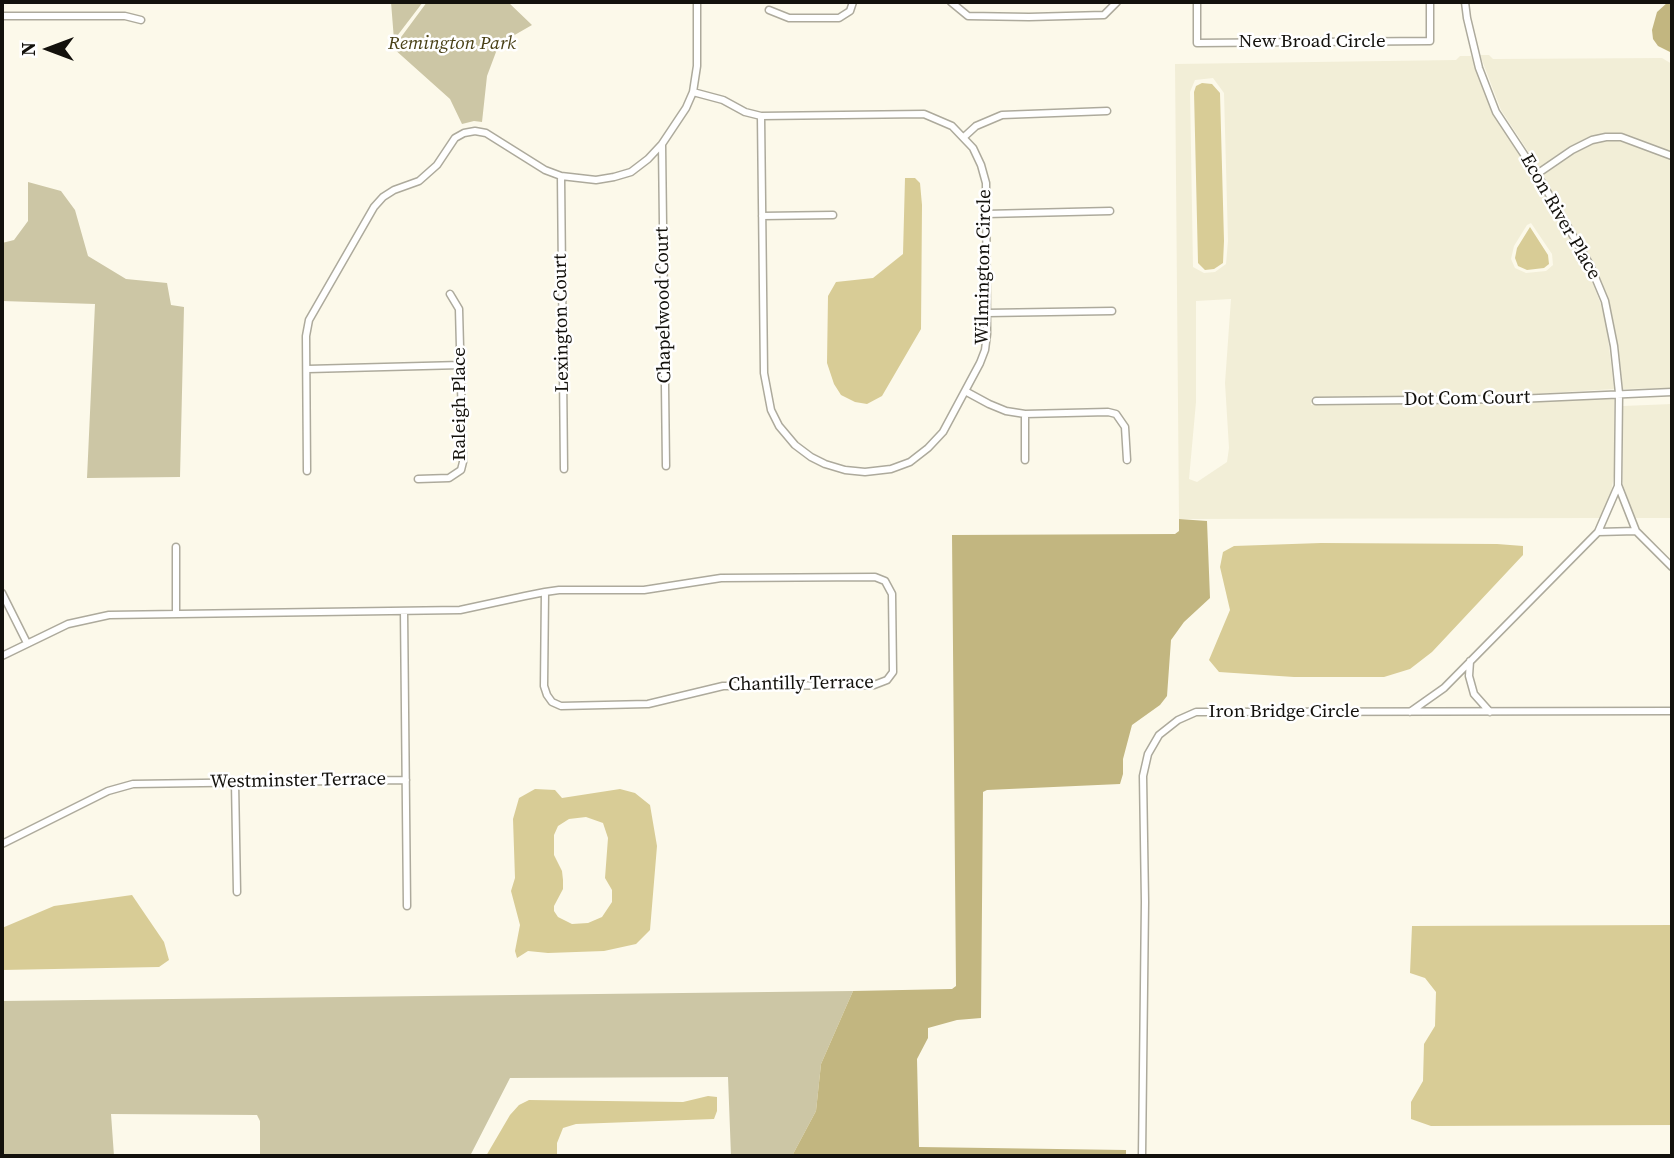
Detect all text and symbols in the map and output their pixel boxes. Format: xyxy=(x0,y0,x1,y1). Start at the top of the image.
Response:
north arrow xyxy=(14,14,84,84)
street label: New Broad Circle xyxy=(1238,31,1386,53)
park label: Remington Park xyxy=(388,33,516,55)
text: N xyxy=(15,42,41,56)
street label: Econ River Place xyxy=(1515,150,1605,284)
street label: Wilmington Circle xyxy=(971,189,997,345)
street label: Chapelwood Court xyxy=(651,226,677,384)
street label: Lexington Court xyxy=(549,254,575,392)
street label: Raleigh Place xyxy=(449,347,471,461)
street label: Dot Com Court xyxy=(1404,387,1530,411)
street label: Chantilly Terrace xyxy=(728,671,874,697)
street label: Iron Bridge Circle xyxy=(1208,701,1360,723)
street label: Westminster Terrace xyxy=(210,768,386,794)

